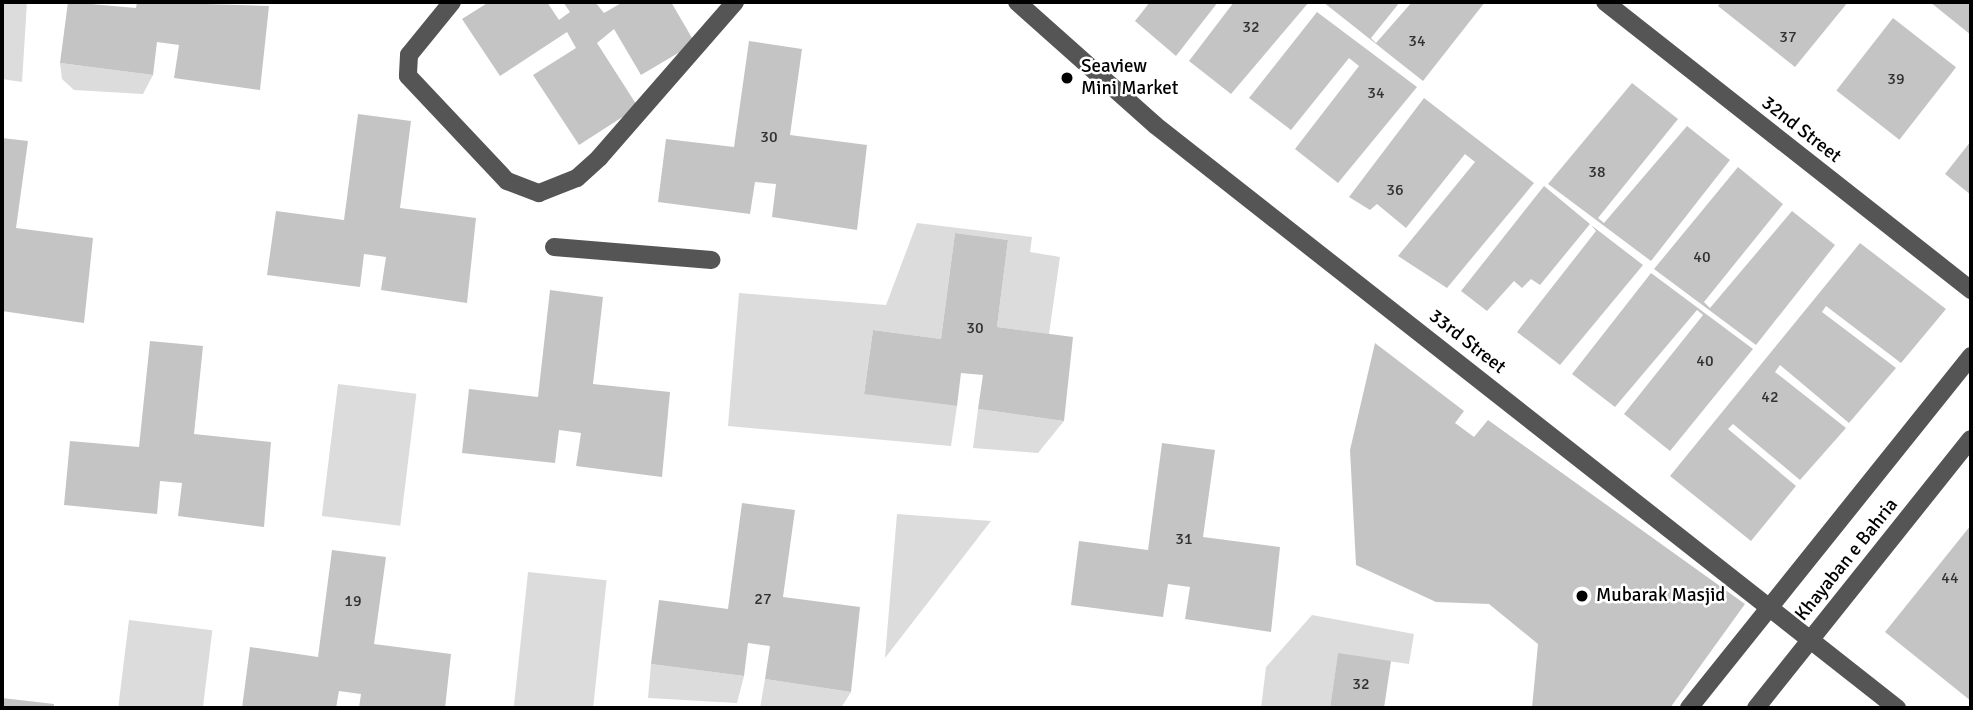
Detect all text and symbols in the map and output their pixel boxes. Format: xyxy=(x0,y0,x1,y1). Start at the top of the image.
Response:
house number: 32 xyxy=(1242,17,1260,37)
house number: 37 xyxy=(1779,27,1797,47)
house number: 34 xyxy=(1408,31,1426,51)
place label: Seaview Mini Market xyxy=(1081,56,1178,100)
house number: 39 xyxy=(1887,69,1905,89)
marker: Seaview Mini Market xyxy=(1059,70,1075,86)
house number: 34 xyxy=(1367,83,1385,103)
street label: 32nd Street xyxy=(1757,92,1845,168)
house number: 30 xyxy=(760,127,778,147)
house number: 38 xyxy=(1588,162,1606,182)
house number: 36 xyxy=(1386,180,1404,200)
house number: 40 xyxy=(1693,247,1711,267)
street label: 33rd Street xyxy=(1424,305,1510,379)
house number: 30 xyxy=(966,318,984,338)
house number: 40 xyxy=(1696,351,1714,371)
house number: 42 xyxy=(1761,387,1779,407)
street label: Khayaban e Bahria xyxy=(1791,494,1903,626)
house number: 31 xyxy=(1175,529,1193,549)
house number: 44 xyxy=(1941,568,1959,588)
place label: Mubarak Masjid xyxy=(1596,585,1725,607)
marker: Mubarak Masjid xyxy=(1574,588,1590,604)
house number: 27 xyxy=(754,589,772,609)
house number: 19 xyxy=(344,591,362,611)
house number: 32 xyxy=(1352,674,1370,694)

